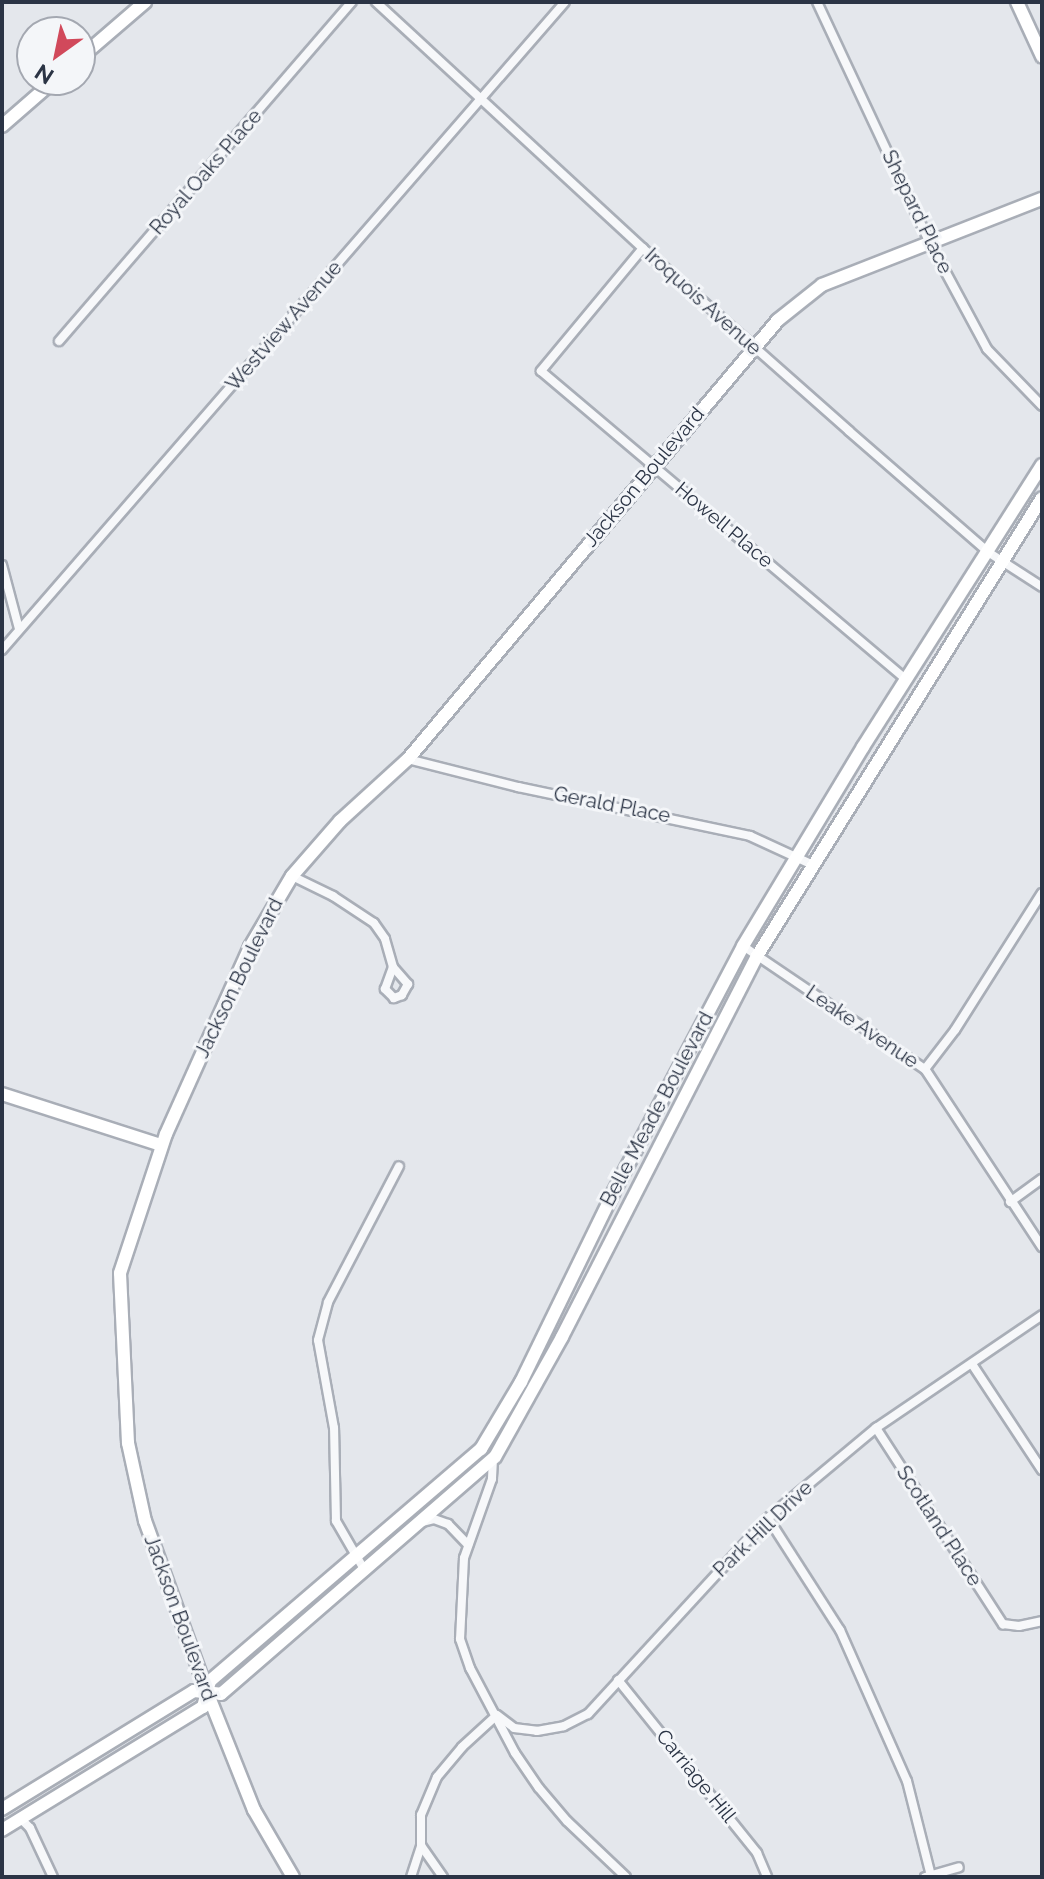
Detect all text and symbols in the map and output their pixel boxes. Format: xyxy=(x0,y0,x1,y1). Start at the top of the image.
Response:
north arrow xyxy=(16,16,96,96)
text: N xyxy=(30,59,58,90)
street label: Royal Oaks Place xyxy=(145,104,267,240)
street label: Shepard Place xyxy=(877,146,957,278)
street label: Iroquois Avenue xyxy=(640,243,766,361)
street label: Westview Avenue xyxy=(221,256,347,396)
street label: Jackson Boulevard xyxy=(579,402,709,552)
street label: Howell Place xyxy=(670,477,778,573)
street label: Gerald Place xyxy=(552,782,672,828)
street label: Jackson Boulevard xyxy=(190,894,288,1062)
street label: Leake Avenue xyxy=(801,980,923,1074)
street label: Belle Meade Boulevard xyxy=(596,1008,718,1210)
street label: Scotland Place xyxy=(891,1461,987,1591)
street label: Park Hill Drive xyxy=(708,1476,818,1582)
street label: Jackson Boulevard xyxy=(139,1532,221,1704)
street label: Carriage Hill xyxy=(651,1724,741,1828)

